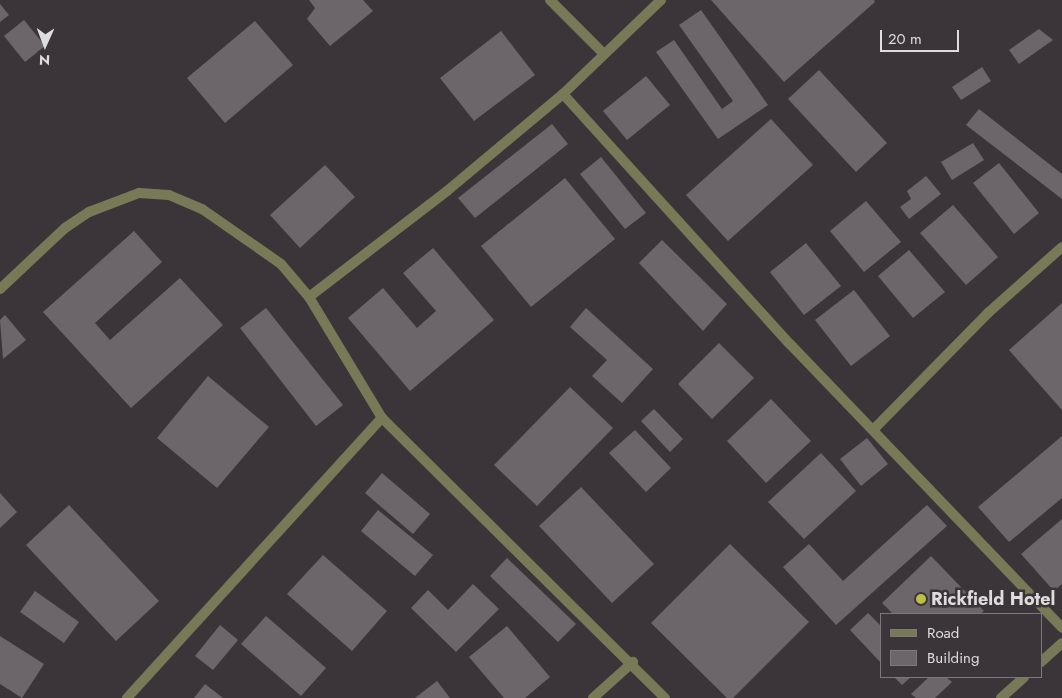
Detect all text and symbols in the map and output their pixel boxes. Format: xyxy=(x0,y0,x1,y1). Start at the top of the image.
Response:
north arrow xyxy=(20,20,70,70)
scale bar xyxy=(882,20,961,52)
text: 20 m xyxy=(888,28,922,50)
text: N xyxy=(39,50,50,70)
place label: Rickfield Hotel xyxy=(931,588,1055,610)
marker: Rickfield Hotel xyxy=(915,593,927,605)
legend xyxy=(880,613,1042,678)
text: Road xyxy=(927,622,959,644)
text: Building xyxy=(927,647,979,669)

